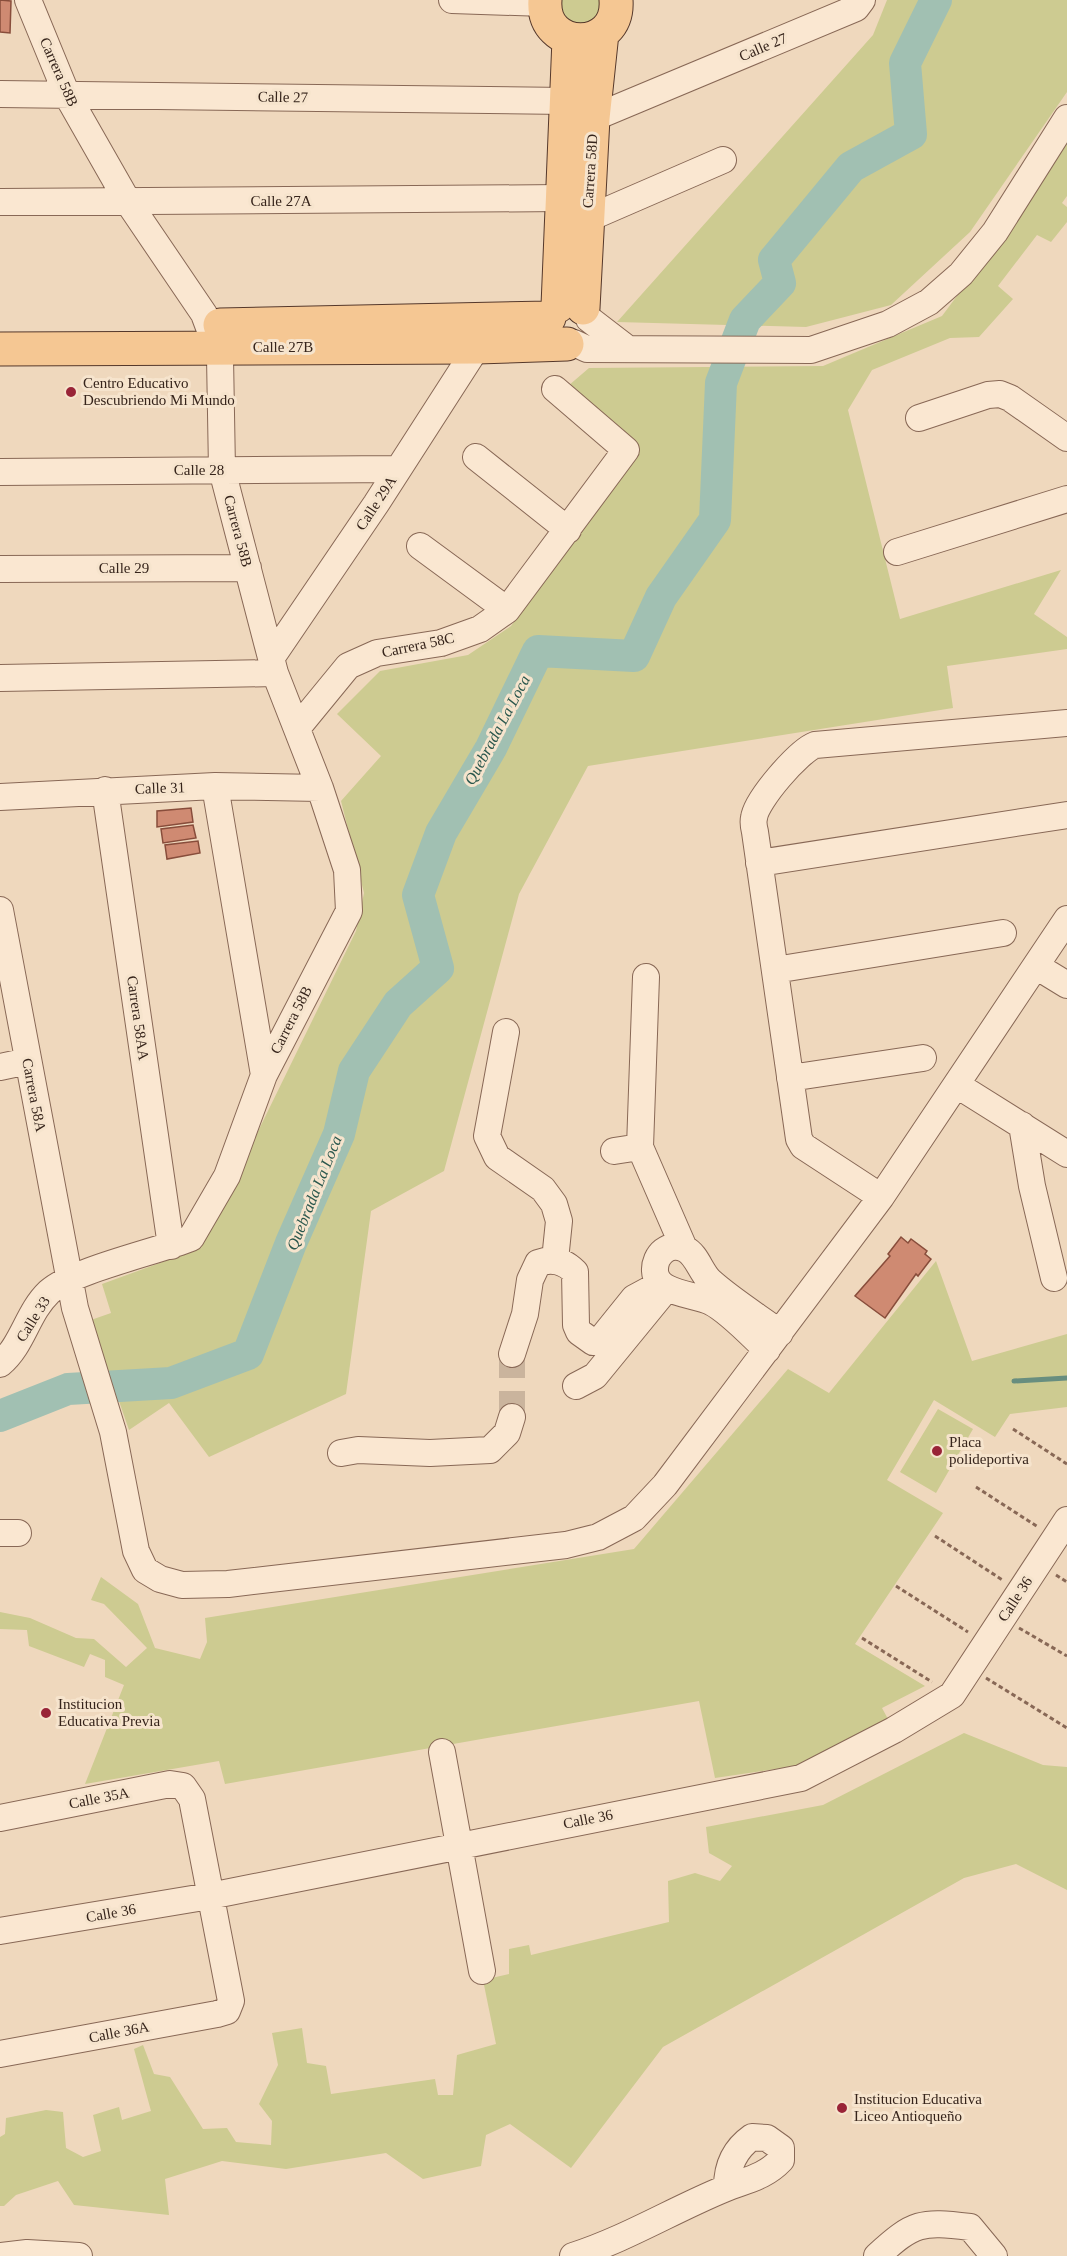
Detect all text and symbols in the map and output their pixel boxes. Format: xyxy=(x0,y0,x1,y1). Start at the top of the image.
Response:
street label: Calle 27 xyxy=(737,30,790,64)
street label: Carrera 58B xyxy=(37,35,81,109)
street label: Calle 27 xyxy=(258,89,309,105)
street label: Carrera 58D xyxy=(579,133,601,209)
street label: Calle 27A xyxy=(250,193,312,209)
street label: Calle 27B xyxy=(253,339,313,355)
place label: Centro Educativo Descubriendo Mi Mundo xyxy=(83,375,235,408)
marker: Centro Educativo Descubriendo Mi Mundo xyxy=(64,385,78,399)
street label: Calle 28 xyxy=(174,462,224,478)
street label: Calle 29A xyxy=(353,473,399,533)
street label: Carrera 58B xyxy=(221,493,255,569)
street label: Calle 29 xyxy=(99,560,149,576)
street label: Carrera 58C xyxy=(380,630,456,660)
water label: Quebrada La Loca xyxy=(461,672,533,788)
street label: Calle 31 xyxy=(135,779,185,797)
street label: Carrera 58AA xyxy=(124,975,152,1062)
street label: Carrera 58B xyxy=(267,984,315,1056)
street label: Carrera 58A xyxy=(19,1057,49,1133)
water label: Quebrada La Loca xyxy=(283,1133,345,1253)
street label: Calle 33 xyxy=(13,1293,53,1345)
place label: Placa polideportiva xyxy=(949,1434,1029,1467)
marker: Placa polideportiva xyxy=(930,1444,944,1458)
street label: Calle 36 xyxy=(995,1573,1036,1624)
place label: Institucion Educativa Previa xyxy=(58,1696,160,1729)
marker: Institucion Educativa Previa xyxy=(39,1706,53,1720)
street label: Calle 35A xyxy=(67,1784,131,1812)
street label: Calle 36 xyxy=(562,1806,615,1832)
street label: Calle 36 xyxy=(85,1901,138,1925)
street label: Calle 36A xyxy=(87,2018,151,2046)
place label: Institucion Educativa Liceo Antioqueño xyxy=(854,2091,982,2124)
marker: Institucion Educativa Liceo Antioqueño xyxy=(835,2101,849,2115)

